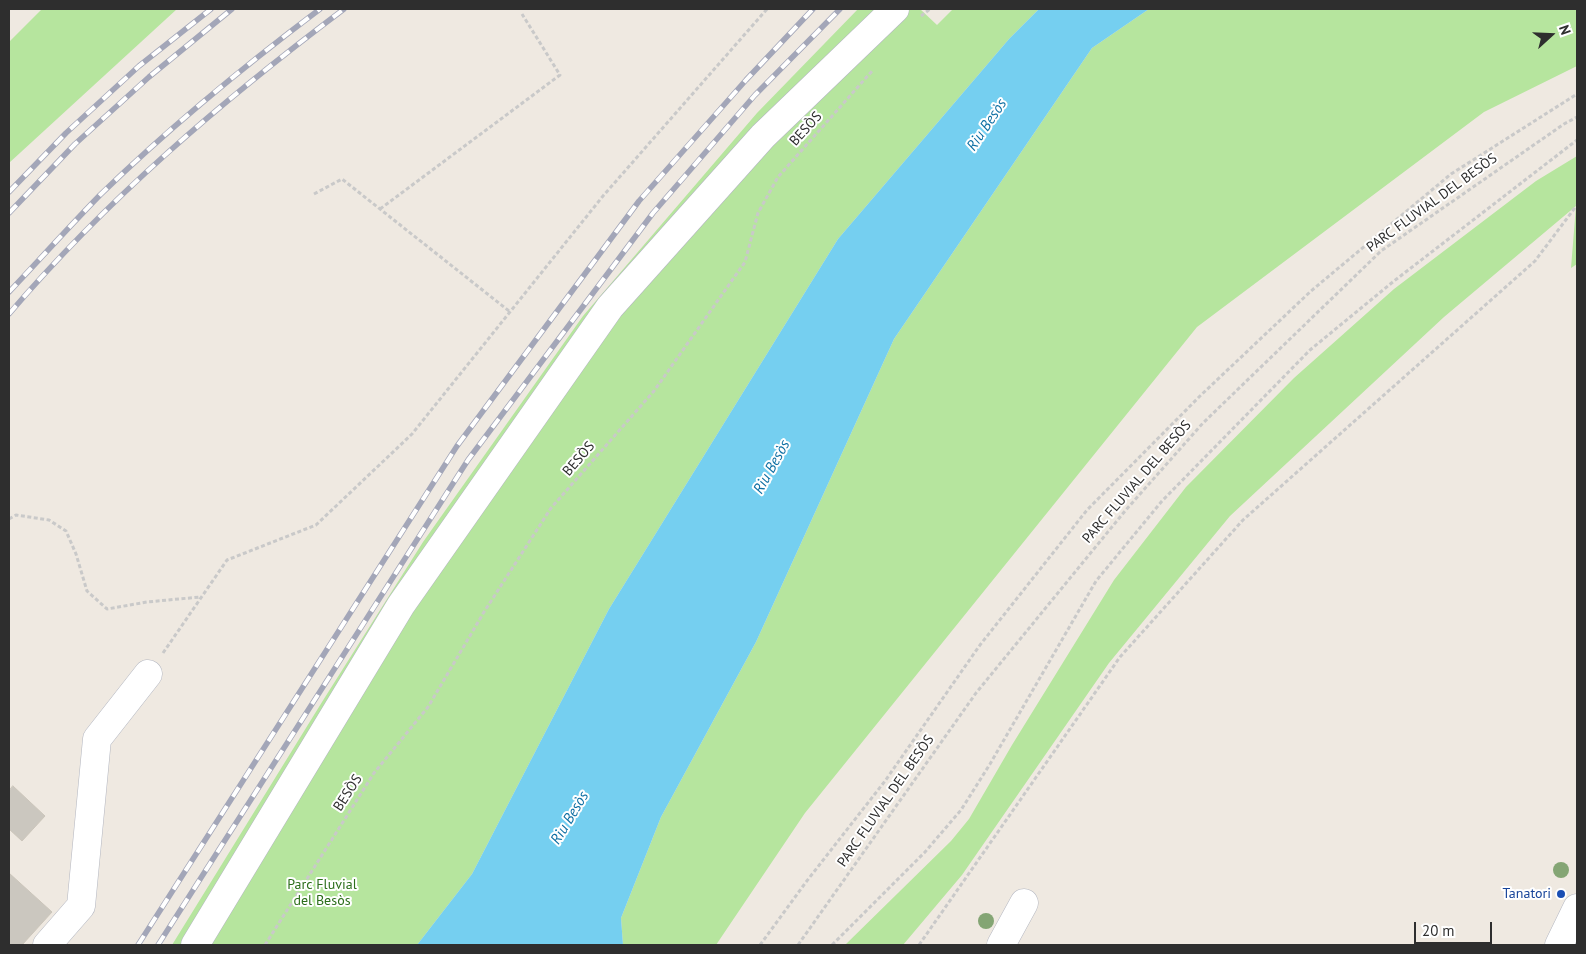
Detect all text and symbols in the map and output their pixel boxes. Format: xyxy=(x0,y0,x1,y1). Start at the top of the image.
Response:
north arrow xyxy=(1526,10,1576,60)
text: N xyxy=(1555,22,1575,37)
water label: Riu Besòs xyxy=(963,96,1011,154)
street label: BESÒS xyxy=(786,108,826,150)
street label: PARC FLUVIAL DEL BESÒS xyxy=(1363,150,1501,256)
street label: PARC FLUVIAL DEL BESÒS xyxy=(1079,417,1195,547)
water label: Riu Besòs xyxy=(750,437,794,497)
street label: BESÒS xyxy=(559,438,599,480)
street label: PARC FLUVIAL DEL BESÒS xyxy=(834,732,938,870)
street label: BESÒS xyxy=(330,772,366,814)
water label: Riu Besòs xyxy=(547,788,593,848)
park label: Parc Fluvial del Besòs xyxy=(287,877,357,910)
place label: Tanatori xyxy=(1503,886,1551,902)
marker: Tanatori xyxy=(1555,888,1567,900)
scale bar xyxy=(1416,912,1494,944)
text: 20 m xyxy=(1422,921,1455,940)

